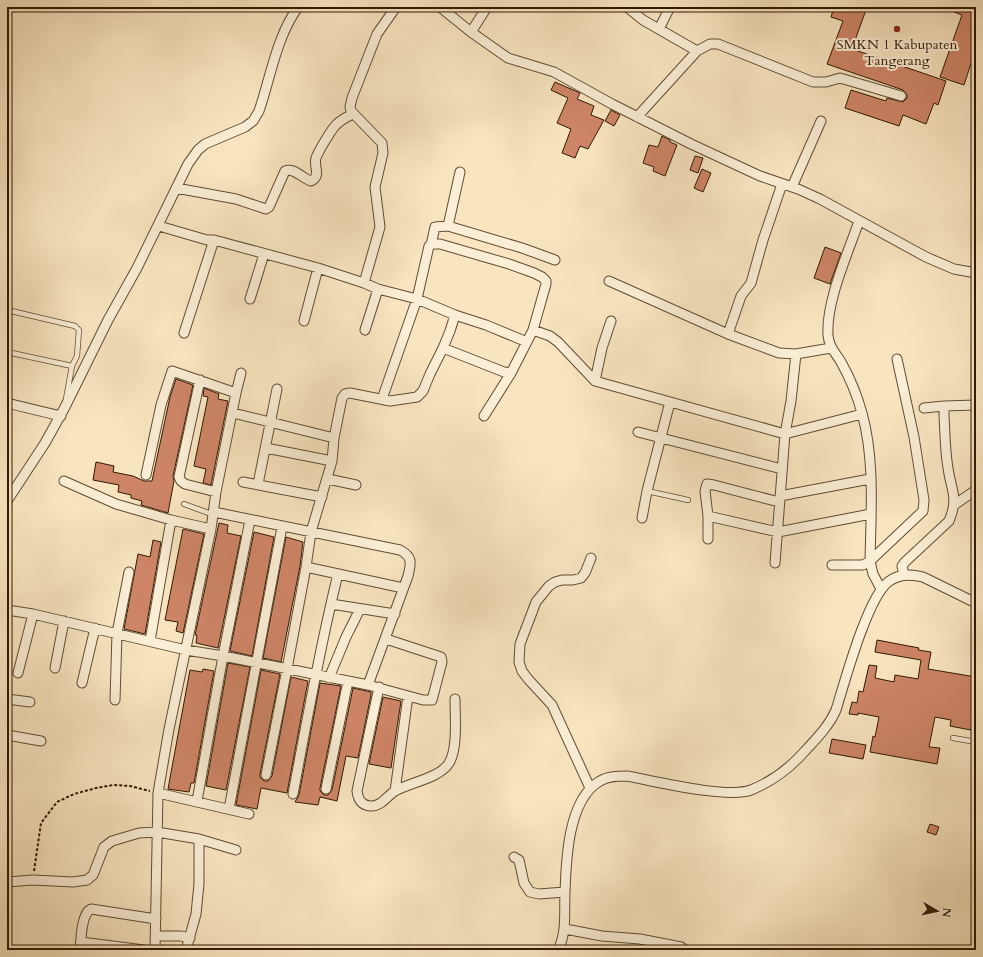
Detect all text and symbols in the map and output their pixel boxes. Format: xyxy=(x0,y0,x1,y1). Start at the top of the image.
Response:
marker: SMKN 1 Kabupaten Tangerang xyxy=(892,24,902,34)
place label: SMKN 1 Kabupaten Tangerang xyxy=(836,35,958,70)
north arrow xyxy=(917,891,957,931)
text: N xyxy=(938,907,955,919)

